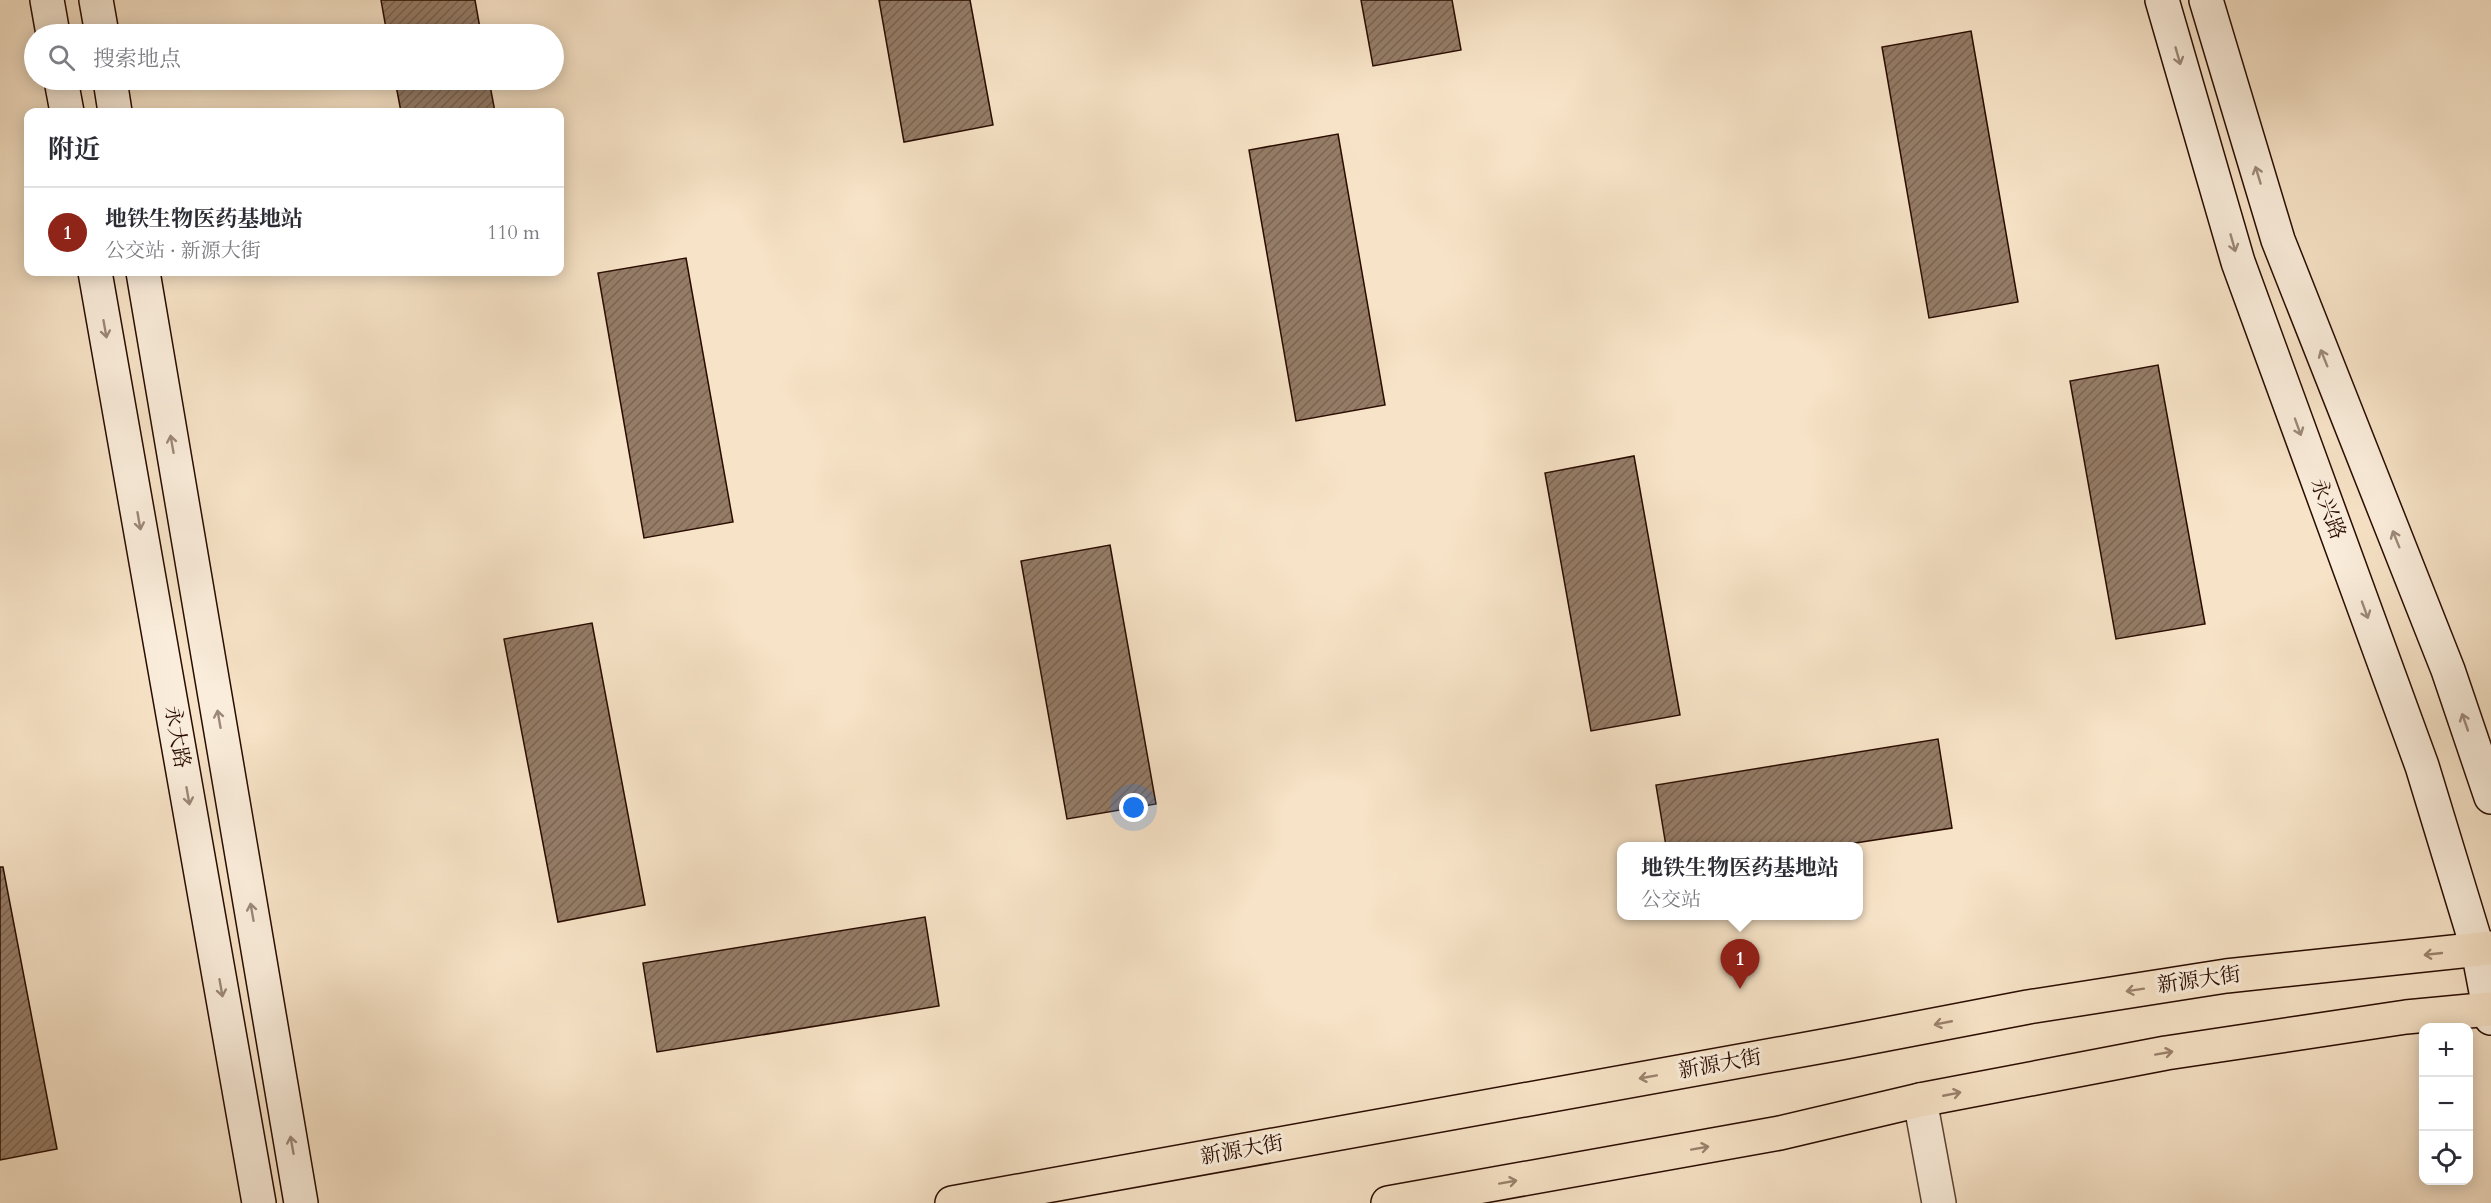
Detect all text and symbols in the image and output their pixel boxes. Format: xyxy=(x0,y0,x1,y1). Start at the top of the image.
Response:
search box xyxy=(24,24,564,90)
icon: search xyxy=(45,41,78,74)
text: 搜索地点 xyxy=(93,44,181,74)
one-way arrow xyxy=(2173,46,2184,65)
text: 附近 xyxy=(48,132,100,167)
one-way arrow xyxy=(2252,166,2263,185)
text: 地铁生物医药基地站 xyxy=(105,204,303,234)
text: 1 xyxy=(62,219,73,246)
text: 110 m xyxy=(487,219,540,246)
one-way arrow xyxy=(2228,233,2239,252)
text: 公交站 · 新源大街 xyxy=(105,237,261,264)
one-way arrow xyxy=(100,319,111,338)
one-way arrow xyxy=(2318,349,2329,368)
one-way arrow xyxy=(2294,417,2305,436)
one-way arrow xyxy=(166,435,177,455)
street label: 永兴路 xyxy=(2304,474,2352,544)
one-way arrow xyxy=(134,511,145,530)
one-way arrow xyxy=(2390,531,2401,549)
one-way arrow xyxy=(2361,600,2372,619)
street label: 永大路 xyxy=(157,703,197,771)
one-way arrow xyxy=(213,710,224,730)
one-way arrow xyxy=(2459,713,2470,732)
one-way arrow xyxy=(182,786,193,805)
your location xyxy=(1119,793,1148,822)
popup xyxy=(1617,842,1863,920)
text: 地铁生物医药基地站 xyxy=(1641,853,1839,883)
text: 公交站 xyxy=(1641,886,1701,913)
one-way arrow xyxy=(246,902,257,922)
pin: 1 xyxy=(1720,940,1760,989)
one-way arrow xyxy=(2423,949,2443,960)
street label: 新源大街 xyxy=(2155,960,2243,1000)
one-way arrow xyxy=(216,978,227,997)
one-way arrow xyxy=(2126,984,2145,995)
one-way arrow xyxy=(1934,1018,1953,1029)
map controls xyxy=(2419,1023,2473,1185)
button: + xyxy=(2419,1023,2473,1077)
street label: 新源大街 xyxy=(1676,1042,1764,1086)
one-way arrow xyxy=(2154,1047,2173,1058)
one-way arrow xyxy=(1639,1072,1658,1083)
button: − xyxy=(2419,1077,2473,1131)
one-way arrow xyxy=(1942,1088,1961,1099)
street label: 新源大街 xyxy=(1198,1128,1286,1172)
button: locate xyxy=(2419,1131,2473,1185)
one-way arrow xyxy=(286,1136,297,1156)
one-way arrow xyxy=(1689,1142,1709,1153)
one-way arrow xyxy=(1497,1176,1517,1187)

